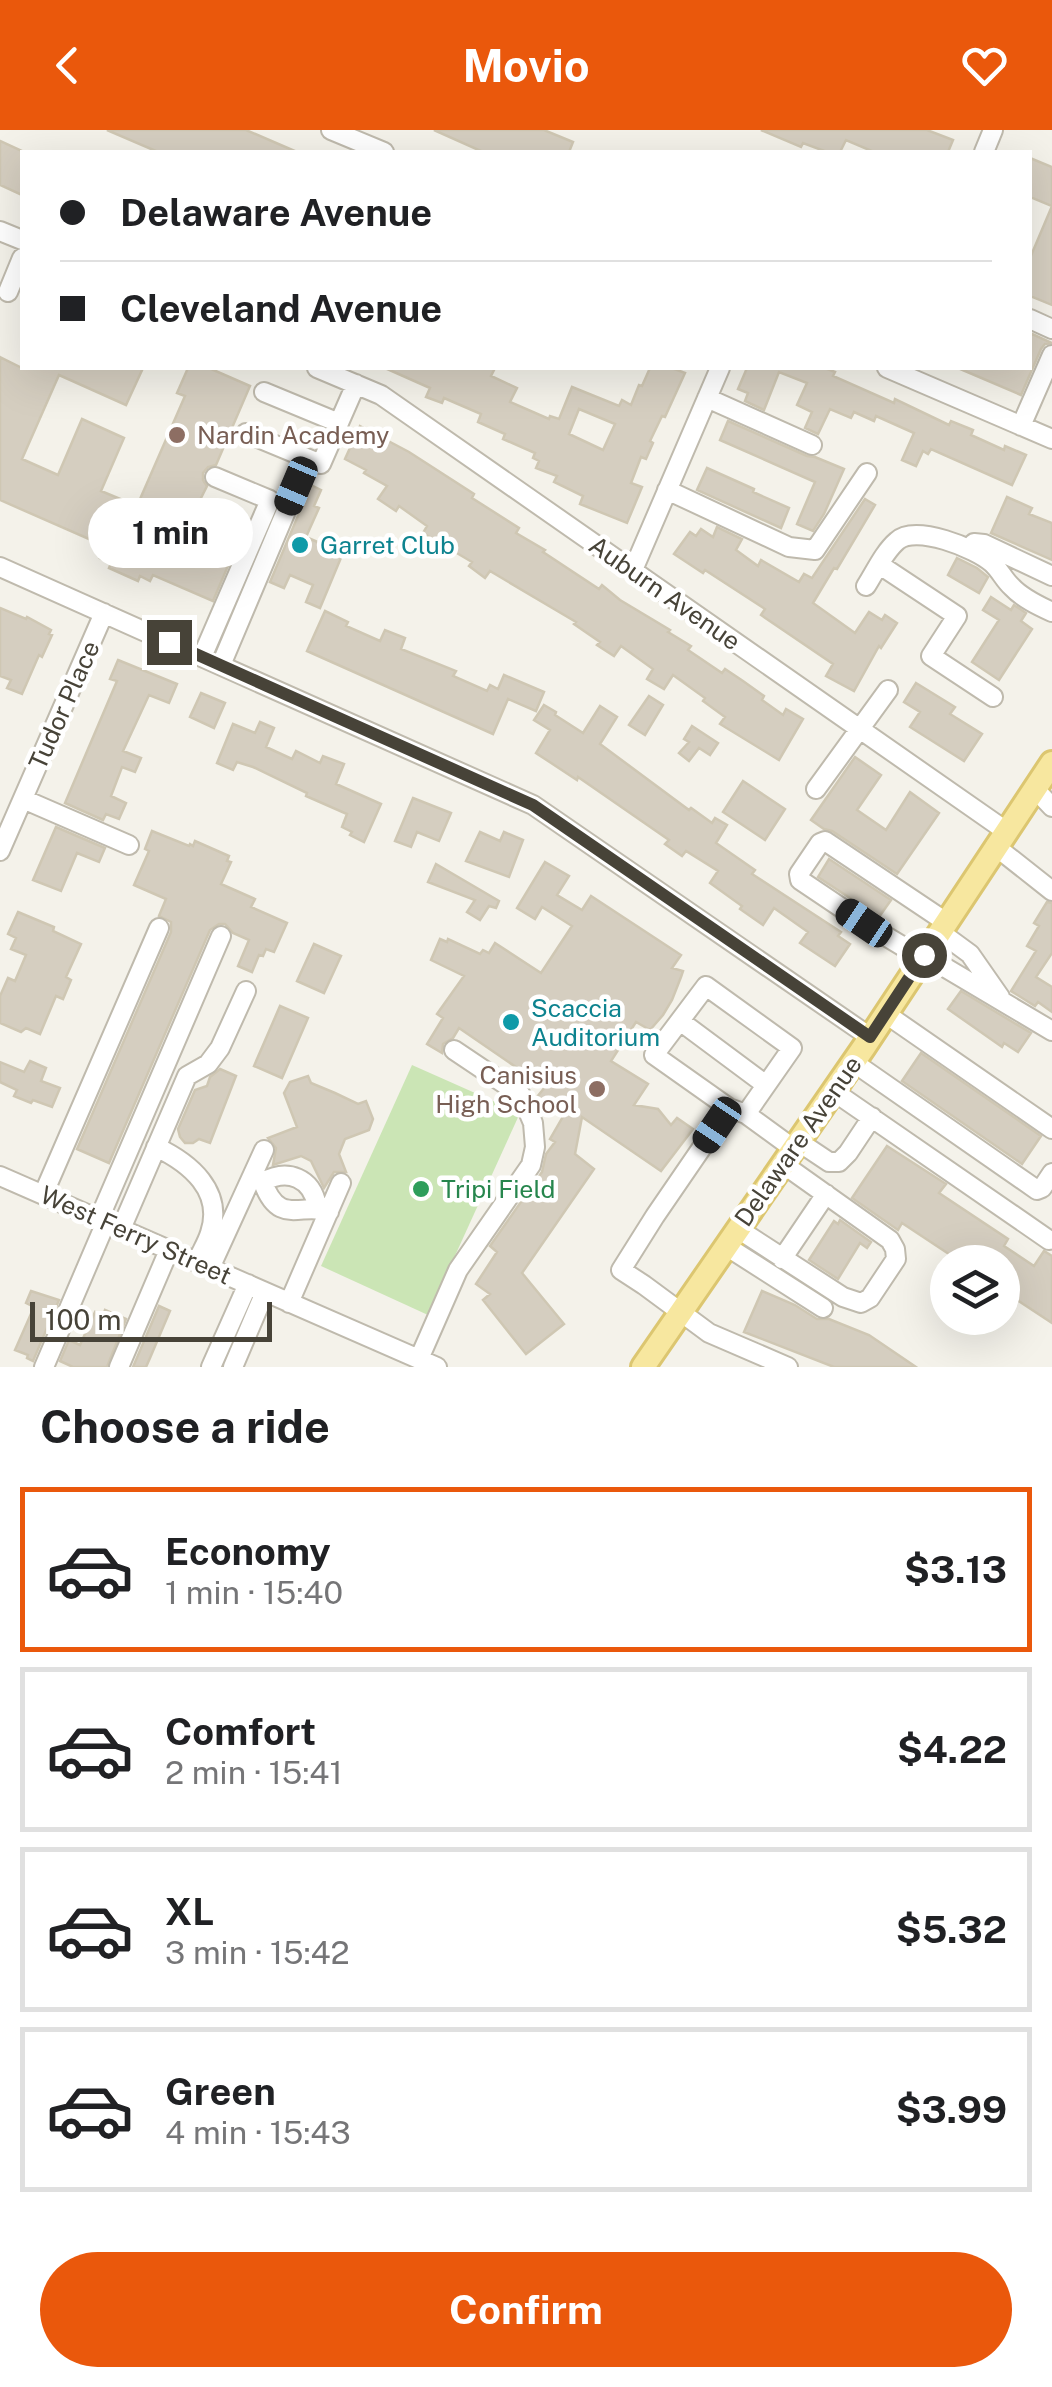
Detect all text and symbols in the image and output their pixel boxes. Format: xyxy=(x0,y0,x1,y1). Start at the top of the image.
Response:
icon: back xyxy=(40,38,95,93)
icon: heart xyxy=(957,38,1012,93)
text: Movio xyxy=(462,39,590,92)
text: Delaware Avenue xyxy=(120,190,432,235)
text: Cleveland Avenue xyxy=(120,286,442,331)
place label: Nardin Academy xyxy=(197,420,389,450)
marker: Nardin Academy xyxy=(166,424,188,446)
car xyxy=(270,453,322,519)
callout: 1 min xyxy=(86,497,252,567)
text: 1 min xyxy=(132,514,209,551)
place label: Garret Club xyxy=(320,530,455,560)
street label: Auburn Avenue xyxy=(584,530,746,656)
marker: Garret Club xyxy=(289,534,311,556)
route end xyxy=(147,620,192,665)
street label: Tudor Place xyxy=(22,636,106,774)
car xyxy=(831,894,897,952)
route start xyxy=(902,933,947,978)
place label: Scaccia Auditorium xyxy=(531,993,660,1052)
marker: Scaccia Auditorium xyxy=(500,1011,522,1033)
street label: Delaware Avenue xyxy=(728,1050,868,1232)
place label: Canisius High School xyxy=(435,1060,577,1119)
marker: Canisius High School xyxy=(586,1078,608,1100)
car xyxy=(688,1092,746,1158)
place label: Tripi Field xyxy=(441,1174,555,1204)
marker: Tripi Field xyxy=(410,1178,432,1200)
street label: West Ferry Street xyxy=(36,1179,236,1291)
map controls xyxy=(930,1245,1020,1335)
button: layers xyxy=(930,1245,1020,1335)
scale bar xyxy=(30,1297,272,1342)
text: 100 m xyxy=(45,1303,122,1336)
text: Choose a ride xyxy=(40,1400,330,1453)
icon: car xyxy=(45,1525,135,1615)
text: Economy xyxy=(165,1529,331,1574)
text: $3.13 xyxy=(904,1547,1007,1592)
text: 1 min · 15:40 xyxy=(165,1574,343,1611)
icon: car xyxy=(45,1705,135,1795)
text: Comfort xyxy=(165,1709,316,1754)
text: $4.22 xyxy=(897,1727,1007,1772)
text: 2 min · 15:41 xyxy=(165,1754,342,1791)
icon: car xyxy=(45,1885,135,1975)
text: XL xyxy=(165,1889,214,1934)
text: $5.32 xyxy=(896,1907,1007,1952)
text: 3 min · 15:42 xyxy=(165,1934,350,1971)
icon: car xyxy=(45,2065,135,2155)
text: Green xyxy=(165,2069,276,2114)
text: $3.99 xyxy=(896,2087,1007,2132)
text: 4 min · 15:43 xyxy=(165,2114,351,2151)
button: Confirm xyxy=(40,2252,1012,2367)

